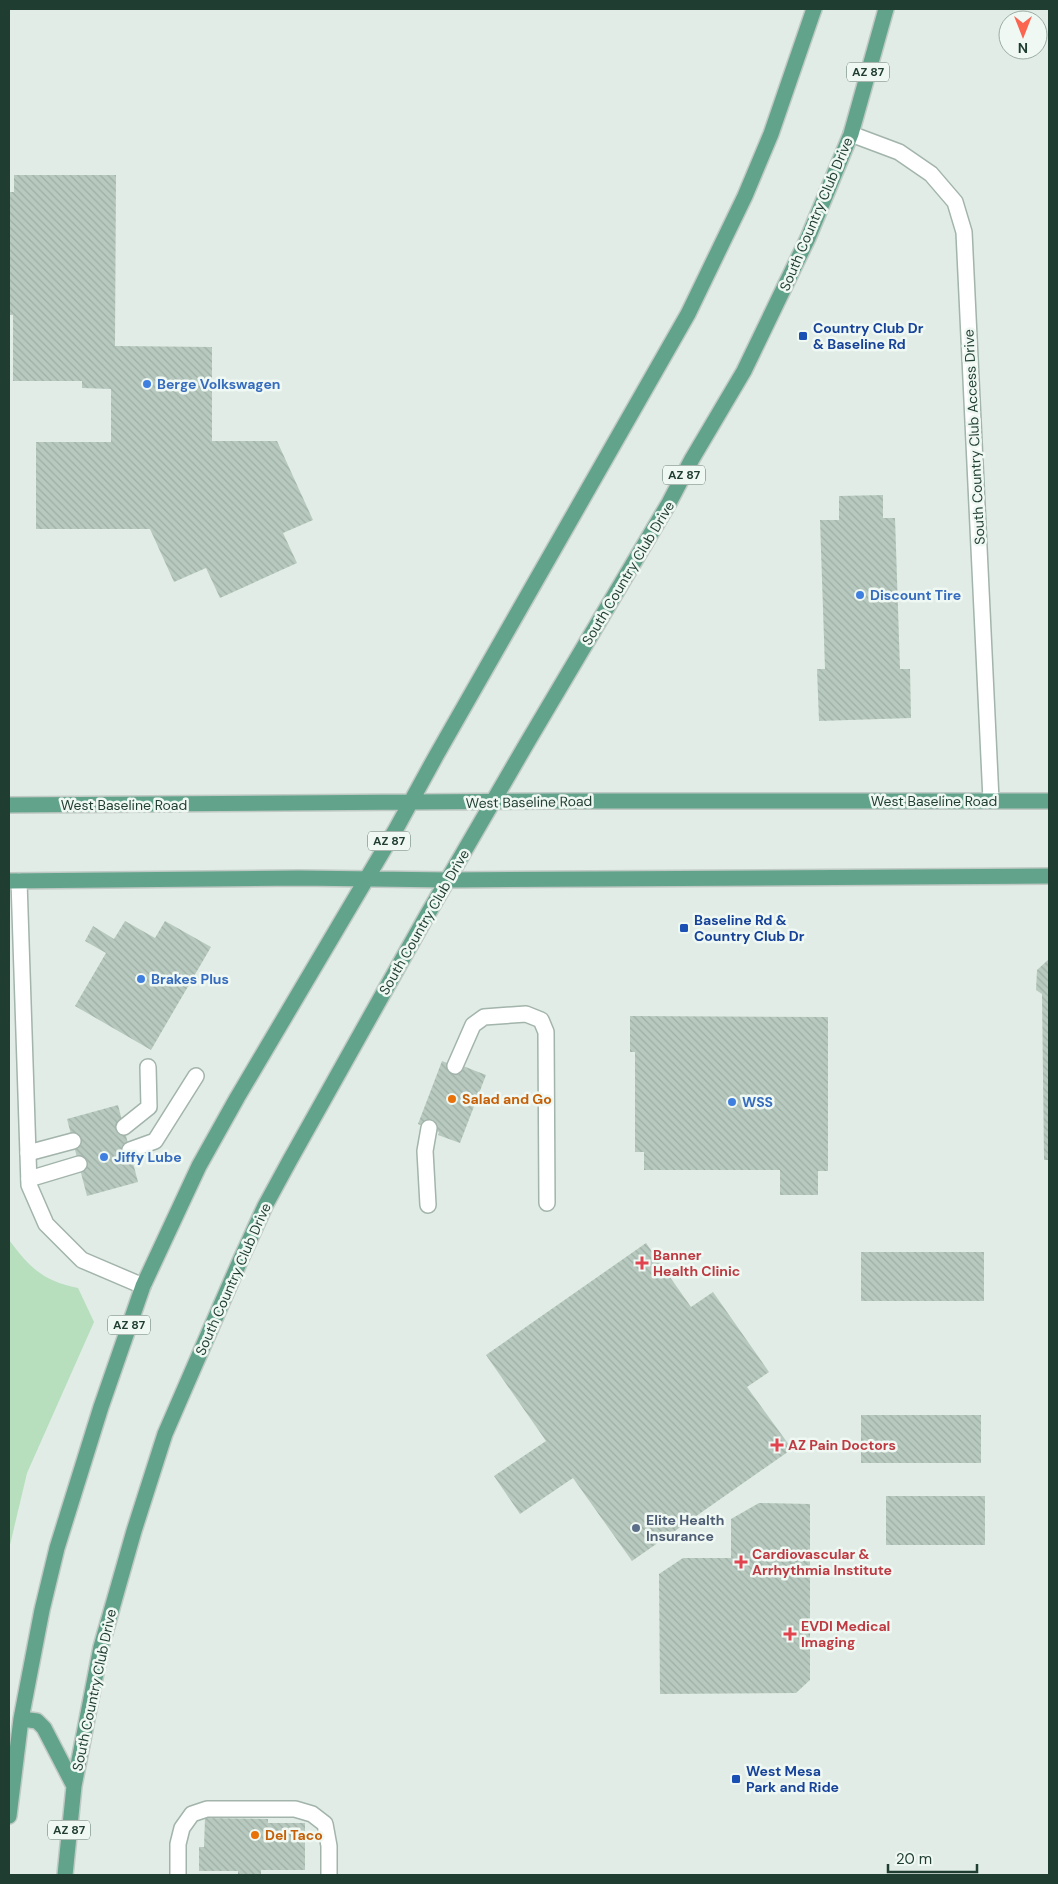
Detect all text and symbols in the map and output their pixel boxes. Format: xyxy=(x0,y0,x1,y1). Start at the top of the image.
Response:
north arrow xyxy=(998,10,1048,60)
text: N xyxy=(1018,39,1028,57)
road number: AZ 87 xyxy=(847,62,889,82)
street label: South Country Club Drive xyxy=(775,134,857,294)
place label: Country Club Dr & Baseline Rd xyxy=(813,319,924,353)
street label: South Country Club Access Drive xyxy=(959,329,989,545)
marker: Country Club Dr & Baseline Rd xyxy=(797,330,809,342)
place label: Berge Volkswagen xyxy=(157,375,280,393)
marker: Berge Volkswagen xyxy=(141,378,153,390)
road number: AZ 87 xyxy=(663,466,705,484)
street label: South Country Club Drive xyxy=(578,498,678,648)
place label: Discount Tire xyxy=(870,586,961,604)
marker: Discount Tire xyxy=(854,589,866,601)
street label: West Baseline Road xyxy=(466,792,592,812)
street label: West Baseline Road xyxy=(871,792,997,810)
street label: West Baseline Road xyxy=(61,796,187,814)
road number: AZ 87 xyxy=(368,831,410,850)
street label: South Country Club Drive xyxy=(375,846,473,998)
place label: Baseline Rd & Country Club Dr xyxy=(694,911,805,945)
marker: Baseline Rd & Country Club Dr xyxy=(678,922,690,934)
place label: Brakes Plus xyxy=(151,970,229,988)
marker: Brakes Plus xyxy=(135,973,147,985)
place label: Salad and Go xyxy=(462,1090,552,1108)
marker: Salad and Go xyxy=(446,1093,458,1105)
place label: WSS xyxy=(742,1093,773,1111)
marker: WSS xyxy=(726,1096,738,1108)
place label: Jiffy Lube xyxy=(114,1148,182,1166)
marker: Jiffy Lube xyxy=(98,1151,110,1163)
street label: South Country Club Drive xyxy=(191,1200,275,1358)
place label: Banner Health Clinic xyxy=(653,1246,740,1280)
marker: Banner Health Clinic xyxy=(635,1256,649,1270)
road number: AZ 87 xyxy=(108,1316,150,1334)
place label: AZ Pain Doctors xyxy=(788,1436,896,1454)
marker: AZ Pain Doctors xyxy=(770,1438,784,1452)
place label: Elite Health Insurance xyxy=(646,1511,724,1545)
marker: Elite Health Insurance xyxy=(630,1522,642,1534)
place label: Cardiovascular & Arrhythmia Institute xyxy=(752,1545,892,1579)
marker: Cardiovascular & Arrhythmia Institute xyxy=(734,1555,748,1569)
street label: South Country Club Drive xyxy=(68,1607,120,1773)
place label: EVDI Medical Imaging xyxy=(801,1617,890,1651)
marker: EVDI Medical Imaging xyxy=(783,1627,797,1641)
place label: West Mesa Park and Ride xyxy=(746,1762,839,1796)
marker: West Mesa Park and Ride xyxy=(730,1773,742,1785)
road number: AZ 87 xyxy=(48,1820,90,1840)
place label: Del Taco xyxy=(265,1826,323,1844)
marker: Del Taco xyxy=(249,1829,261,1841)
scale bar xyxy=(888,1842,977,1874)
text: 20 m xyxy=(896,1849,932,1869)

